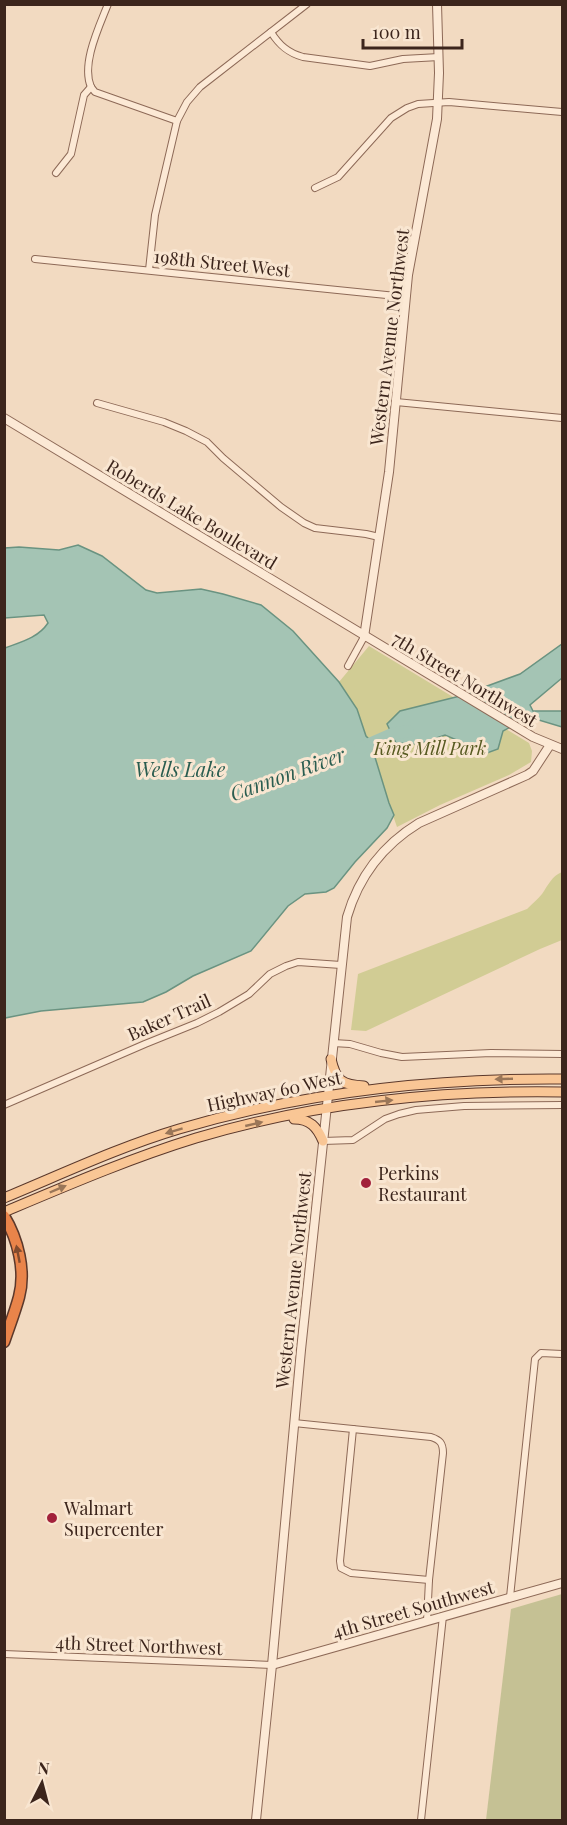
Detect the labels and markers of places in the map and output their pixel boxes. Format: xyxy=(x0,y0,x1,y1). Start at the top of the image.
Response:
place label: Perkins Restaurant xyxy=(378,1161,467,1206)
marker: Perkins Restaurant xyxy=(359,1176,373,1190)
place label: Walmart Supercenter xyxy=(63,1496,164,1541)
marker: Walmart Supercenter xyxy=(45,1511,59,1525)

